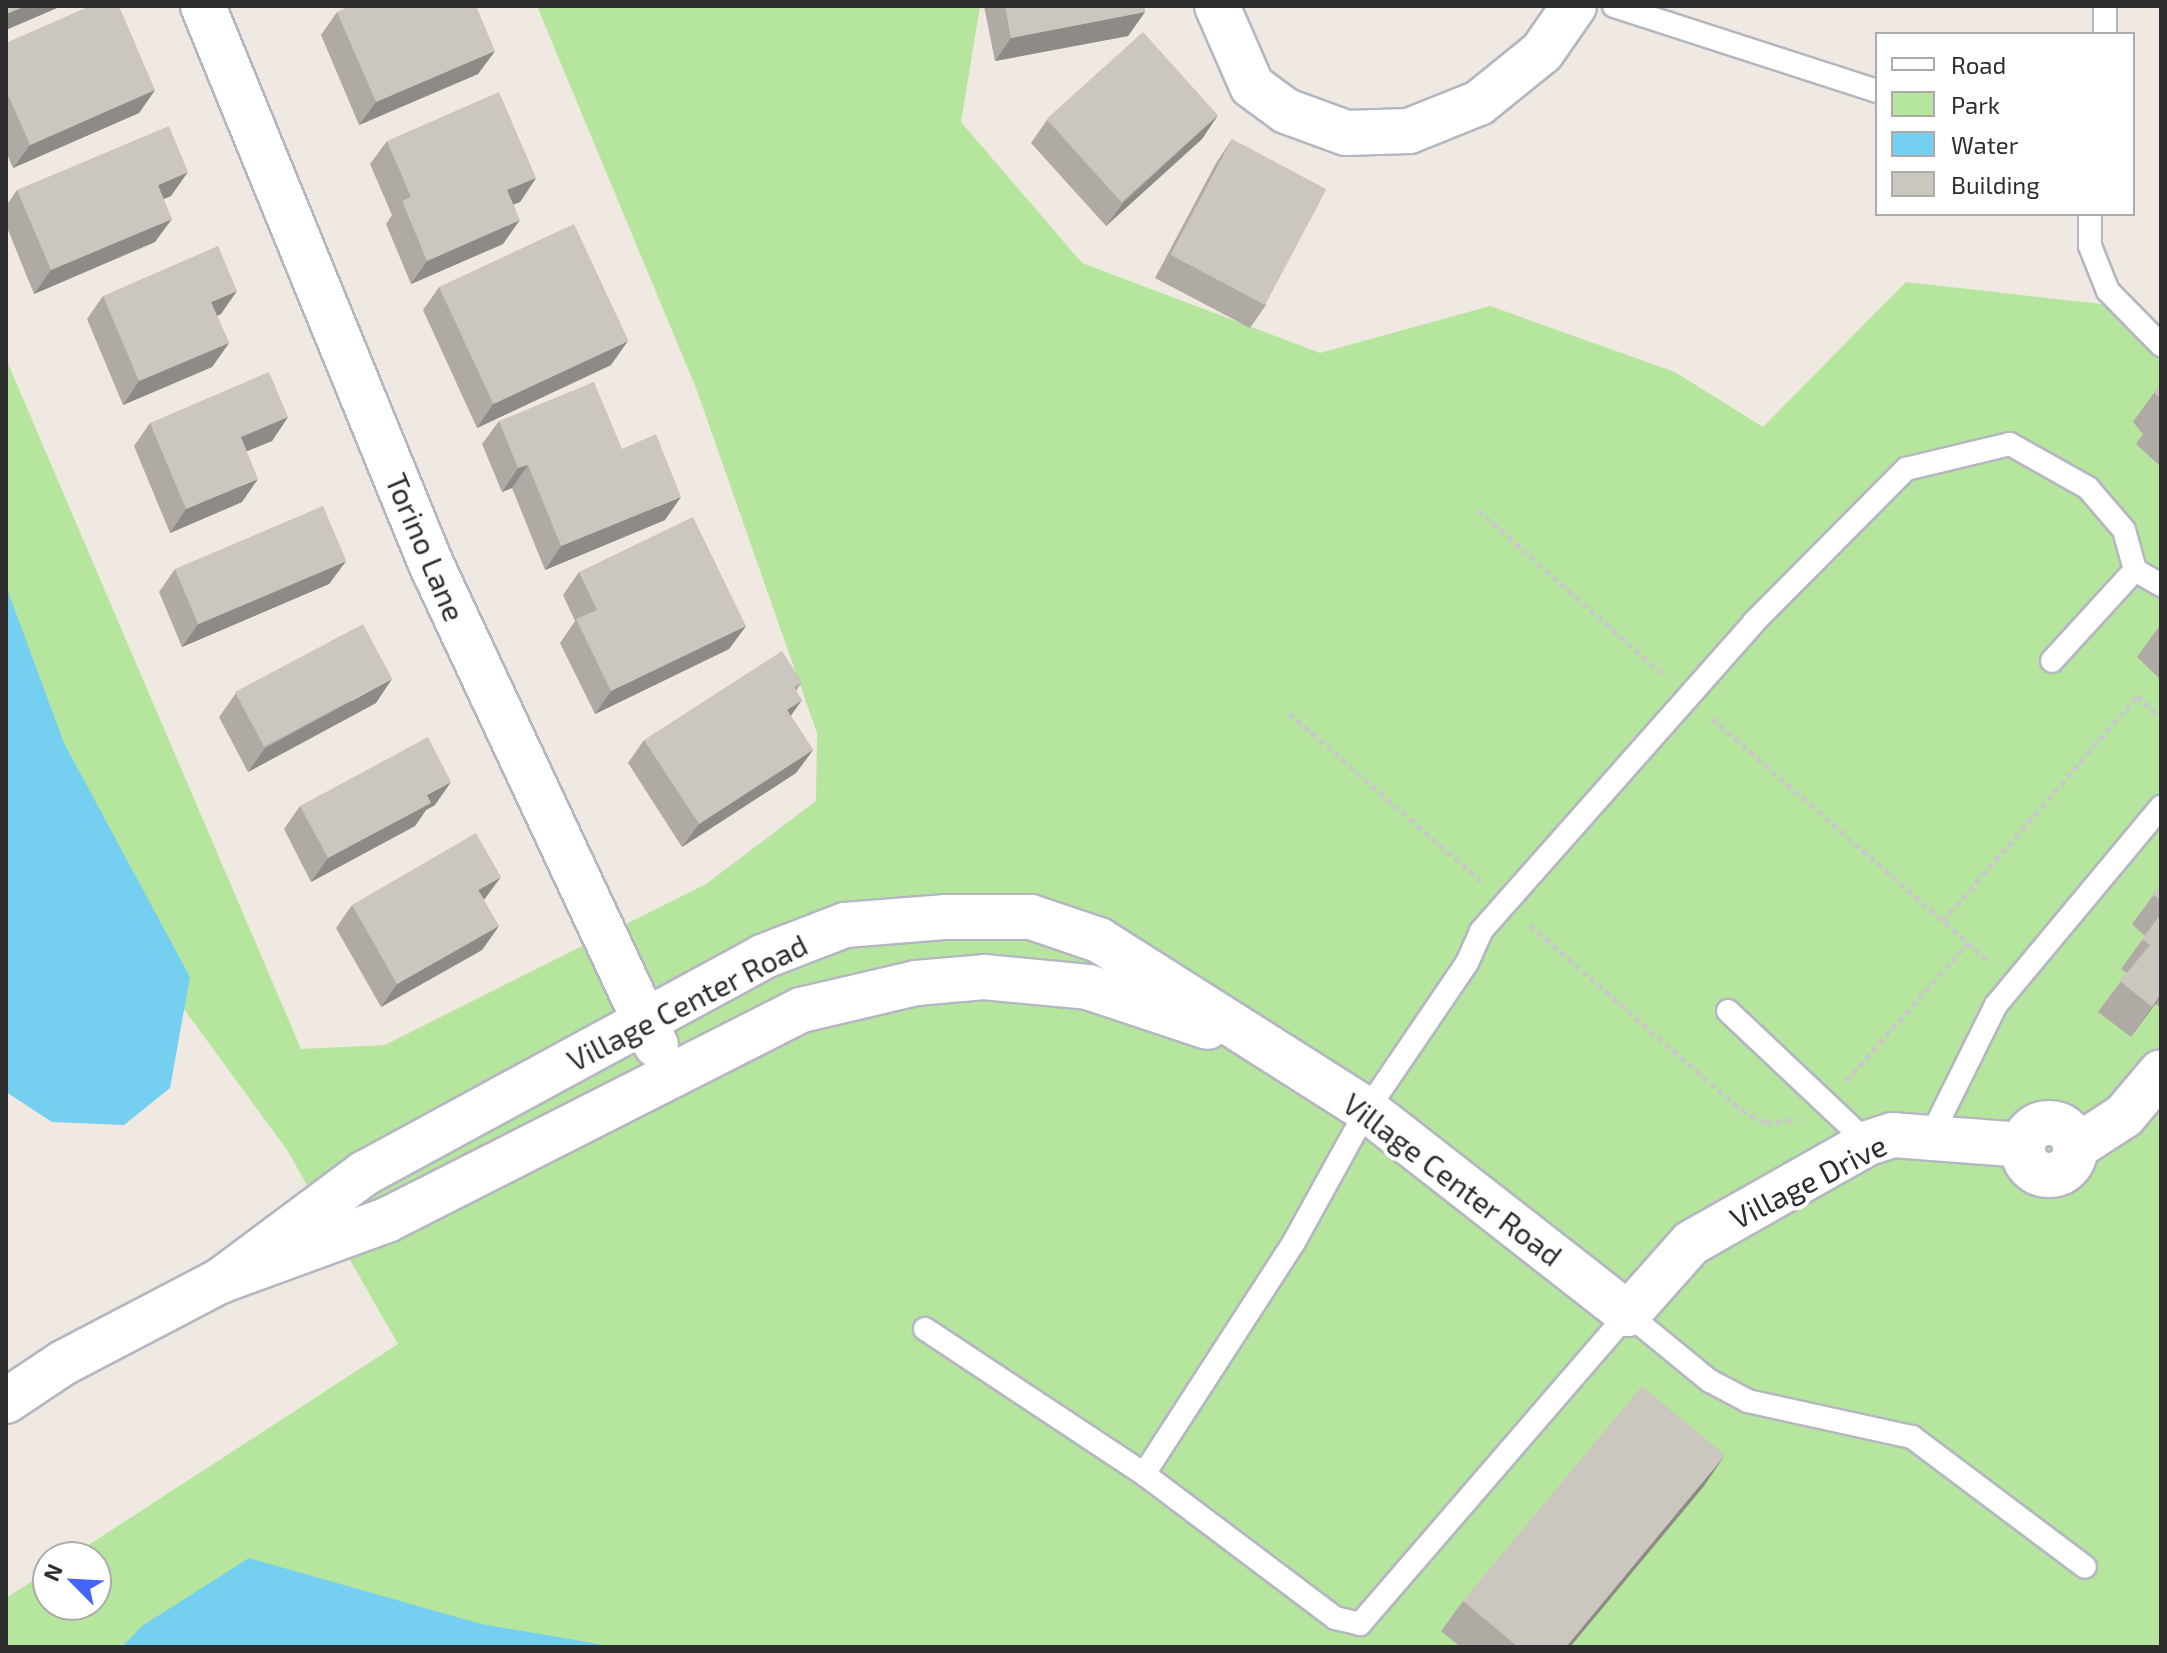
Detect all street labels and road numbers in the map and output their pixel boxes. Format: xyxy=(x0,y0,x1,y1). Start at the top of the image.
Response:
street label: Torino Lane xyxy=(379,468,473,626)
street label: Village Center Road xyxy=(561,926,813,1078)
street label: Village Center Road xyxy=(1336,1085,1570,1273)
street label: Village Drive xyxy=(1724,1126,1892,1236)

